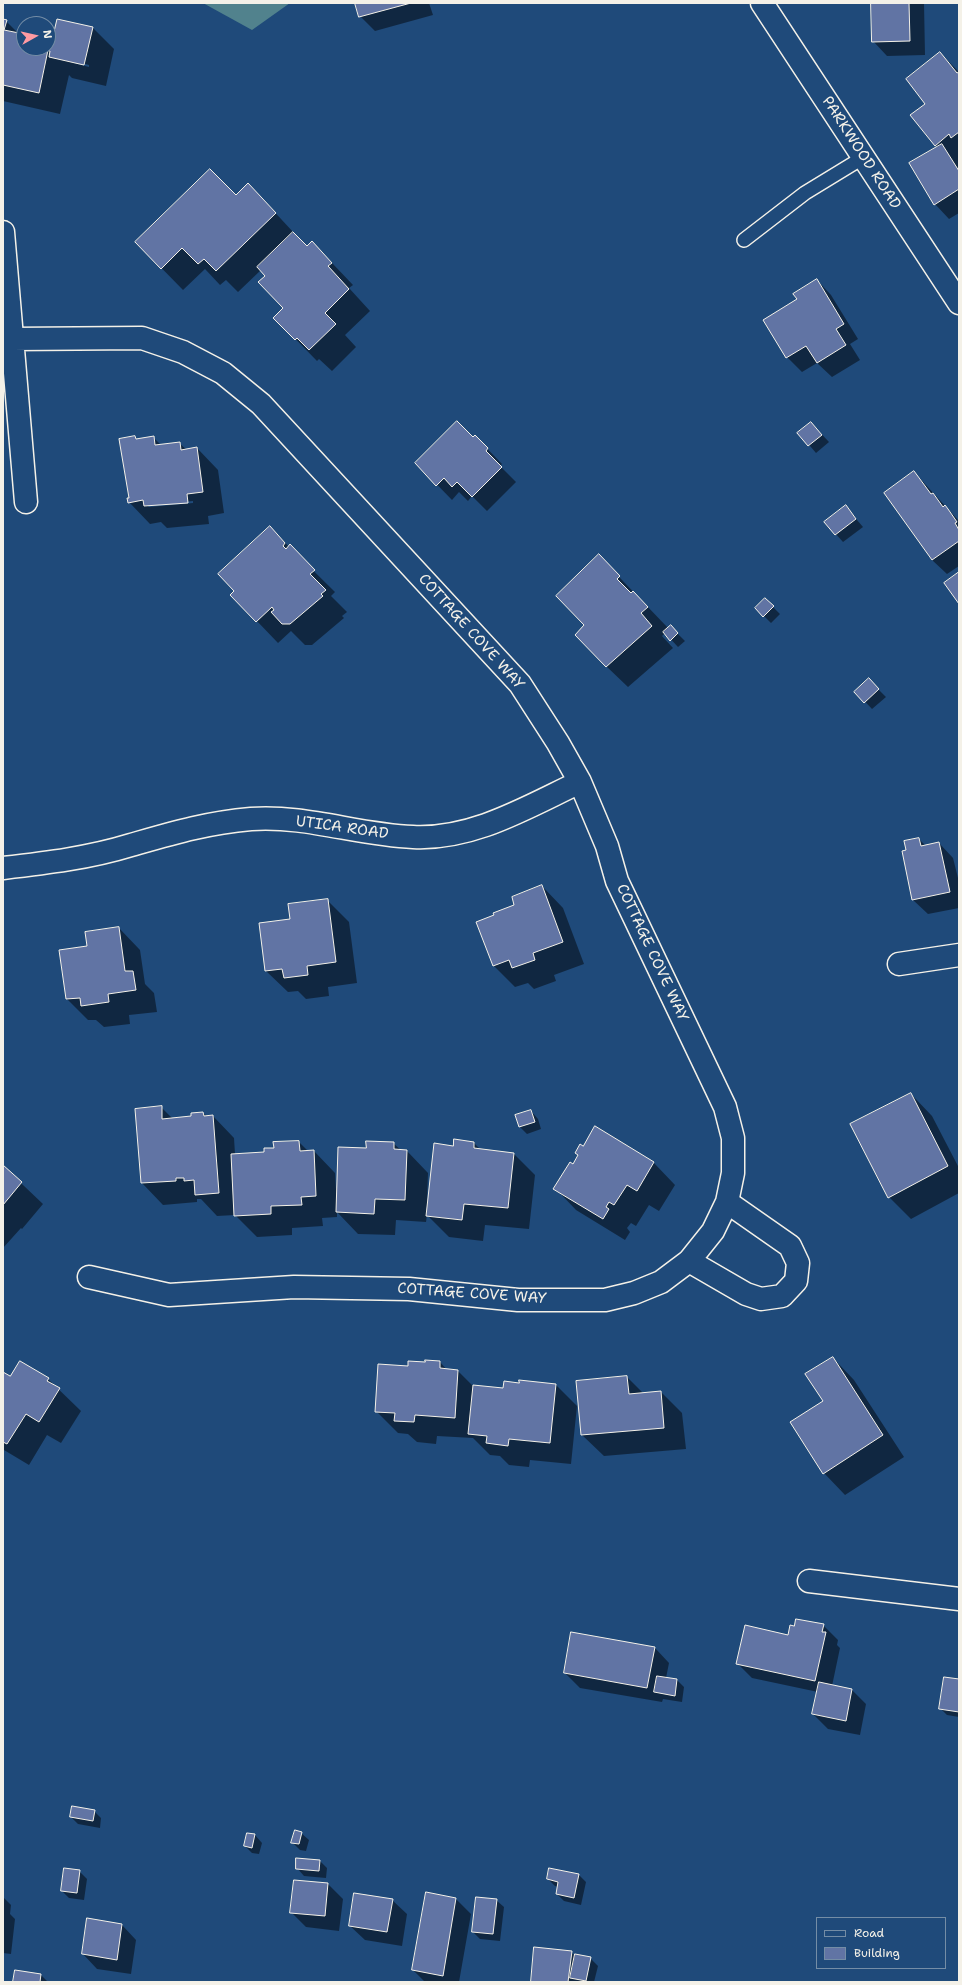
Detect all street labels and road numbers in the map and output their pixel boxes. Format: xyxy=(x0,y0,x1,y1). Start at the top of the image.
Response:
street label: PARKWOOD ROAD xyxy=(818,93,904,213)
street label: COTTAGE COVE WAY xyxy=(414,570,528,694)
street label: UTICA ROAD xyxy=(294,813,390,843)
street label: COTTAGE COVE WAY xyxy=(612,881,692,1025)
street label: COTTAGE COVE WAY xyxy=(397,1280,547,1308)

